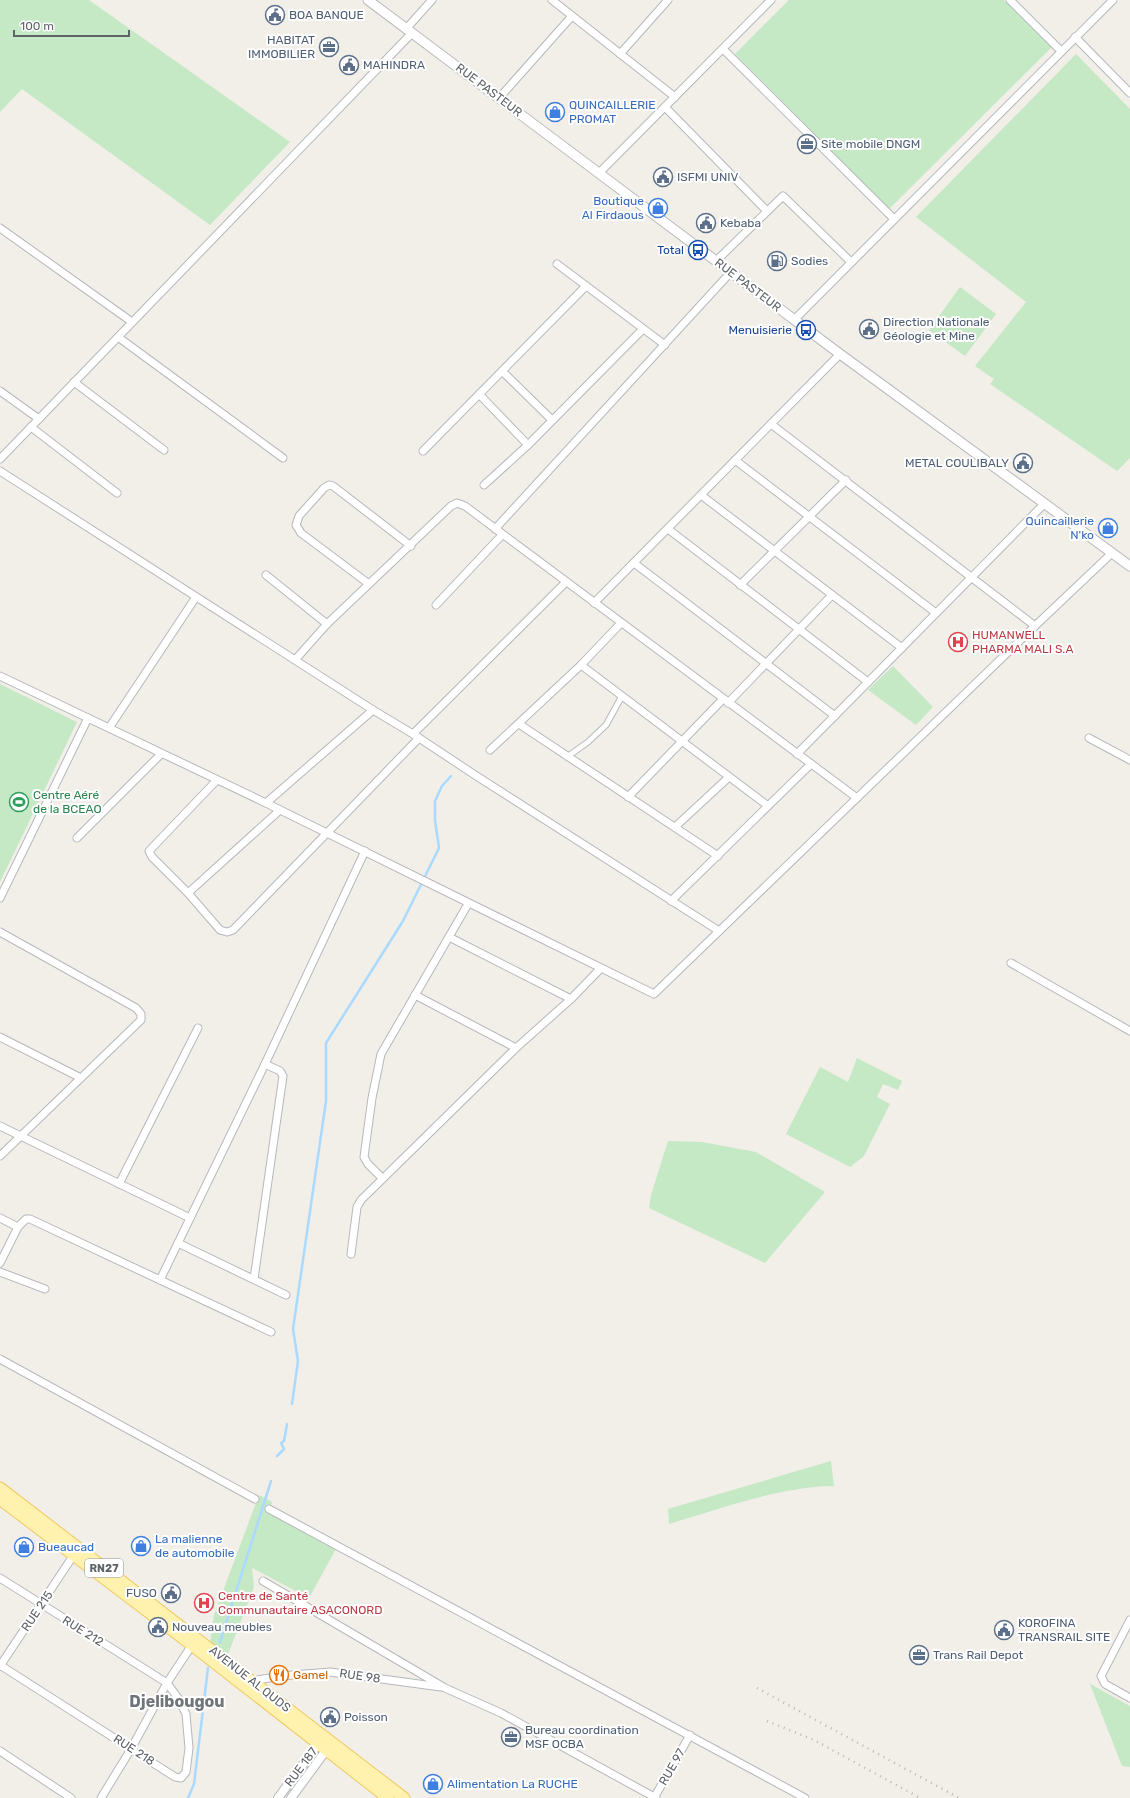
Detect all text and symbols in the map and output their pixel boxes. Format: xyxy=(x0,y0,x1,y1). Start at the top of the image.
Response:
public building icon: BOA BANQUE xyxy=(264,4,286,26)
place label: BOA BANQUE xyxy=(289,8,364,22)
scale bar xyxy=(14,12,129,38)
text: 100 m xyxy=(20,19,54,33)
place label: HABITAT IMMOBILIER xyxy=(248,33,315,61)
office icon: HABITAT IMMOBILIER xyxy=(318,36,340,58)
public building icon: MAHINDRA xyxy=(338,54,360,76)
place label: MAHINDRA xyxy=(363,58,425,72)
street label: RUE PASTEUR xyxy=(453,60,525,120)
place label: QUINCAILLERIE PROMAT xyxy=(569,98,656,126)
shop icon: QUINCAILLERIE PROMAT xyxy=(544,101,566,123)
office icon: Site mobile DNGM xyxy=(796,133,818,155)
place label: Site mobile DNGM xyxy=(821,137,920,151)
public building icon: ISFMI UNIV xyxy=(652,166,674,188)
place label: ISFMI UNIV xyxy=(677,170,739,184)
place label: Boutique Al Firdaous xyxy=(582,194,644,222)
shop icon: Boutique Al Firdaous xyxy=(647,197,669,219)
public building icon: Kebaba xyxy=(695,212,717,234)
place label: Kebaba xyxy=(720,216,761,230)
bus stop icon: Total xyxy=(687,239,709,261)
place label: Total xyxy=(657,243,684,257)
fuel station icon: Sodies xyxy=(766,250,788,272)
place label: Sodies xyxy=(791,254,828,268)
street label: RUE PASTEUR xyxy=(712,255,784,315)
place label: Direction Nationale Géologie et Mine xyxy=(883,315,990,343)
public building icon: Direction Nationale Géologie et Mine xyxy=(858,318,880,340)
bus stop icon: Menuisierie xyxy=(795,319,817,341)
place label: Menuisierie xyxy=(728,323,792,337)
public building icon: METAL COULIBALY xyxy=(1012,452,1034,474)
place label: METAL COULIBALY xyxy=(905,456,1009,470)
place label: Quincaillerie N'ko xyxy=(1026,514,1094,542)
shop icon: Quincaillerie N'ko xyxy=(1097,517,1119,539)
place label: HUMANWELL PHARMA MALI S.A xyxy=(972,628,1073,656)
hospital icon: HUMANWELL PHARMA MALI S.A xyxy=(947,631,969,653)
place label: Centre Aéré de la BCEAO xyxy=(33,788,102,816)
sports icon: Centre Aéré de la BCEAO xyxy=(8,791,30,813)
place label: La malienne de automobile xyxy=(155,1532,235,1560)
shop icon: La malienne de automobile xyxy=(130,1535,152,1557)
shop icon: Bueaucad xyxy=(13,1536,35,1558)
place label: Bueaucad xyxy=(38,1540,94,1554)
road number: RN27 xyxy=(85,1559,123,1577)
public building icon: FUSO xyxy=(160,1582,182,1604)
place label: FUSO xyxy=(126,1586,157,1600)
street label: RUE 215 xyxy=(18,1588,56,1634)
place label: Centre de Santé Communautaire ASACONORD xyxy=(218,1589,382,1617)
hospital icon: Centre de Santé Communautaire ASACONORD xyxy=(193,1592,215,1614)
street label: RUE 212 xyxy=(60,1613,106,1649)
public building icon: Nouveau meubles xyxy=(147,1616,169,1638)
place label: KOROFINA TRANSRAIL SITE xyxy=(1018,1616,1110,1644)
public building icon: KOROFINA TRANSRAIL SITE xyxy=(993,1619,1015,1641)
place label: Nouveau meubles xyxy=(172,1620,272,1634)
street label: AVENUE AL QUDS xyxy=(207,1643,293,1715)
office icon: Trans Rail Depot xyxy=(908,1644,930,1666)
place label: Trans Rail Depot xyxy=(933,1648,1024,1662)
restaurant icon: Gamel xyxy=(268,1664,290,1686)
street label: RUE 98 xyxy=(339,1666,381,1686)
place label: Gamel xyxy=(293,1668,328,1682)
district label: Djelibougou xyxy=(129,1692,225,1711)
public building icon: Poisson xyxy=(319,1706,341,1728)
place label: Poisson xyxy=(344,1710,388,1724)
place label: Bureau coordination MSF OCBA xyxy=(525,1723,639,1751)
office icon: Bureau coordination MSF OCBA xyxy=(500,1726,522,1748)
street label: RUE 218 xyxy=(111,1732,157,1768)
street label: RUE 187 xyxy=(282,1745,320,1789)
street label: RUE 97 xyxy=(656,1746,688,1788)
shop icon: Alimentation La RUCHE xyxy=(422,1773,444,1795)
place label: Alimentation La RUCHE xyxy=(447,1777,578,1791)

